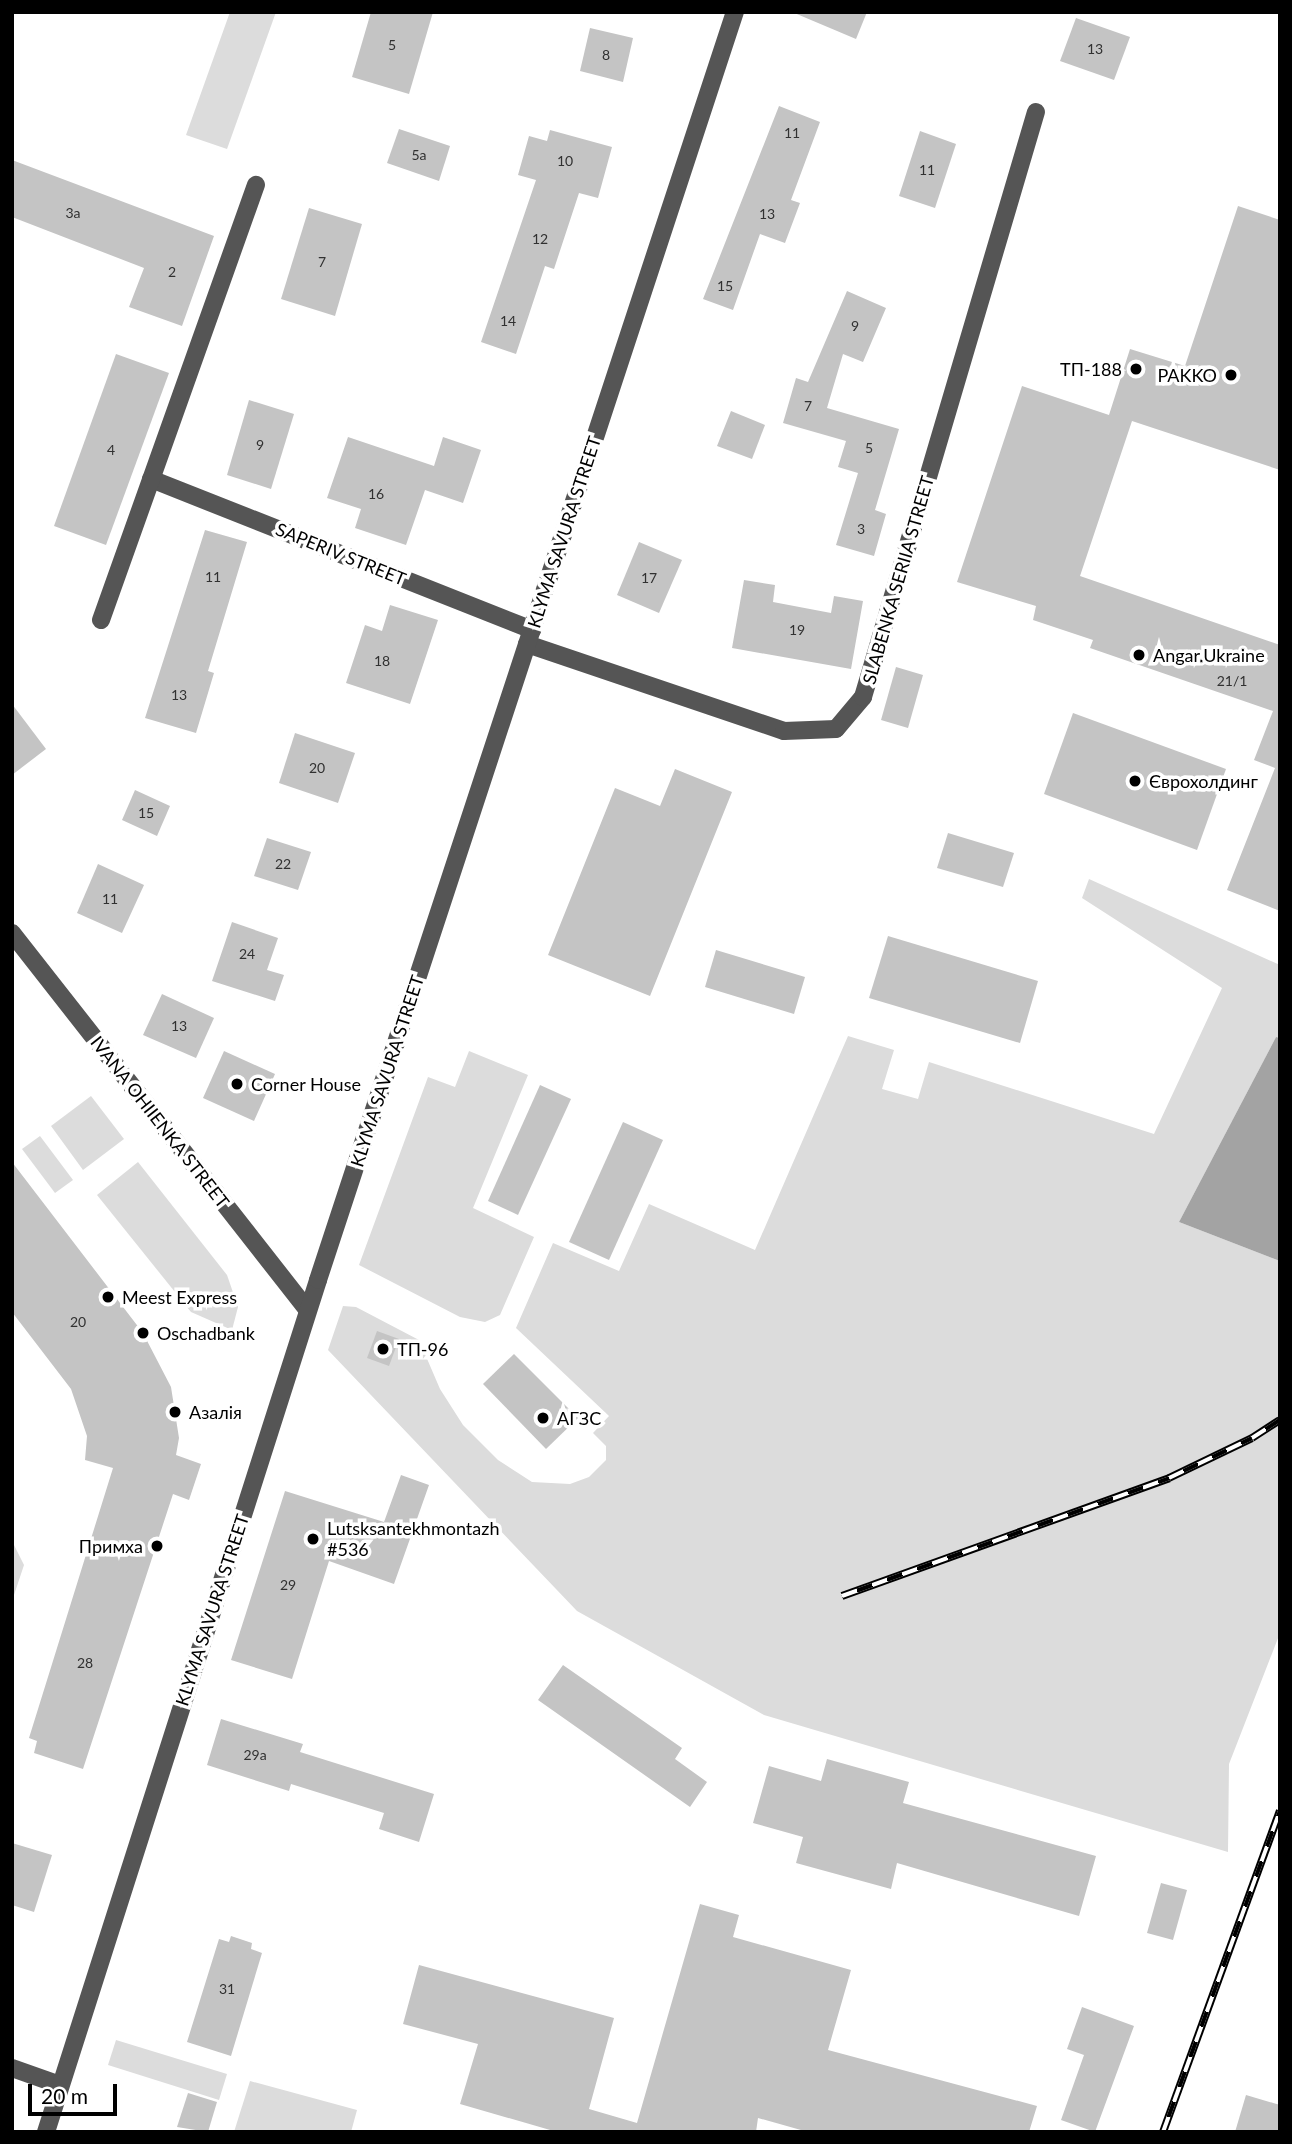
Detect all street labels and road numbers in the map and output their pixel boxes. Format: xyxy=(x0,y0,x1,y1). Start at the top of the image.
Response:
street label: KLYMA SAVURA STREET xyxy=(523,433,605,631)
street label: SLABENKA SERIIA STREET xyxy=(858,473,938,687)
street label: SAPERIV STREET xyxy=(272,518,410,590)
street label: KLYMA SAVURA STREET xyxy=(346,972,428,1170)
street label: IVANA OHIIENKA STREET xyxy=(86,1031,234,1213)
street label: KLYMA SAVURA STREET xyxy=(171,1511,253,1709)

